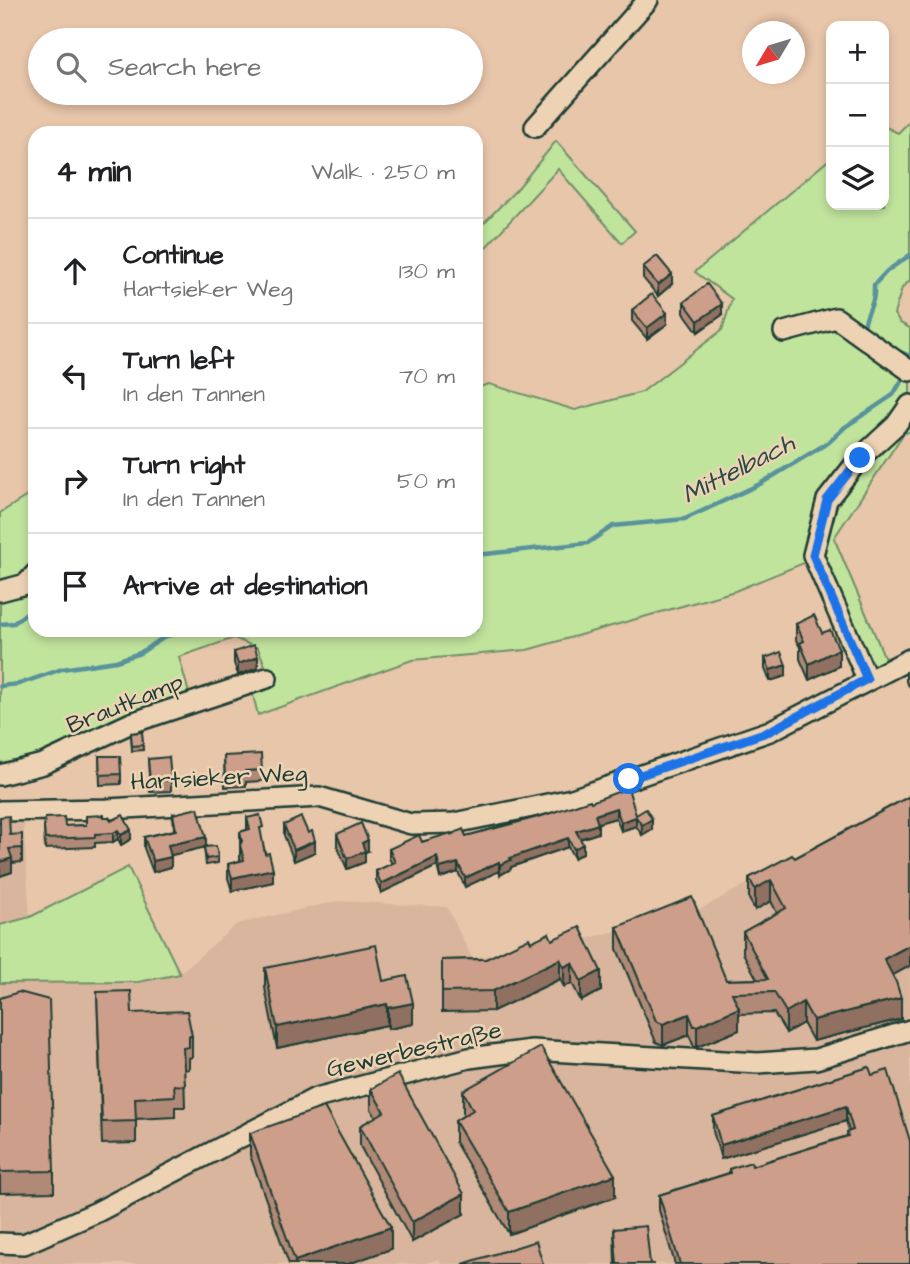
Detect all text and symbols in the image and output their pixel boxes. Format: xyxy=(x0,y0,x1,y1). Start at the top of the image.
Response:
north arrow xyxy=(742,21,805,84)
map controls xyxy=(826,21,889,210)
button: + xyxy=(826,21,889,84)
search box xyxy=(28,28,483,105)
icon: search xyxy=(52,48,90,86)
text: Search here xyxy=(108,49,261,85)
button: − xyxy=(826,84,889,147)
button: layers xyxy=(826,147,889,210)
text: 4 min xyxy=(56,151,131,193)
text: Walk · 250 m xyxy=(311,156,455,188)
text: Continue xyxy=(123,237,224,273)
icon: ahead xyxy=(56,252,94,290)
text: 130 m xyxy=(399,255,455,287)
text: Hartsieker Weg xyxy=(123,273,293,305)
text: Turn left xyxy=(123,342,234,378)
icon: left xyxy=(56,357,94,395)
text: 70 m xyxy=(399,360,455,392)
text: In den Tannen xyxy=(123,378,265,410)
water label: Mittelbach xyxy=(676,425,801,513)
route end xyxy=(844,442,875,473)
text: Turn right xyxy=(123,447,245,483)
icon: right xyxy=(56,462,94,500)
text: 50 m xyxy=(397,465,455,497)
text: In den Tannen xyxy=(123,483,265,515)
icon: arrive xyxy=(56,567,94,605)
text: Arrive at destination xyxy=(123,568,368,604)
street label: Brautkamp xyxy=(61,665,189,743)
street label: Hartsieker Weg xyxy=(130,756,308,801)
route start xyxy=(613,763,644,794)
street label: Gewerbestraße xyxy=(323,1013,505,1087)

